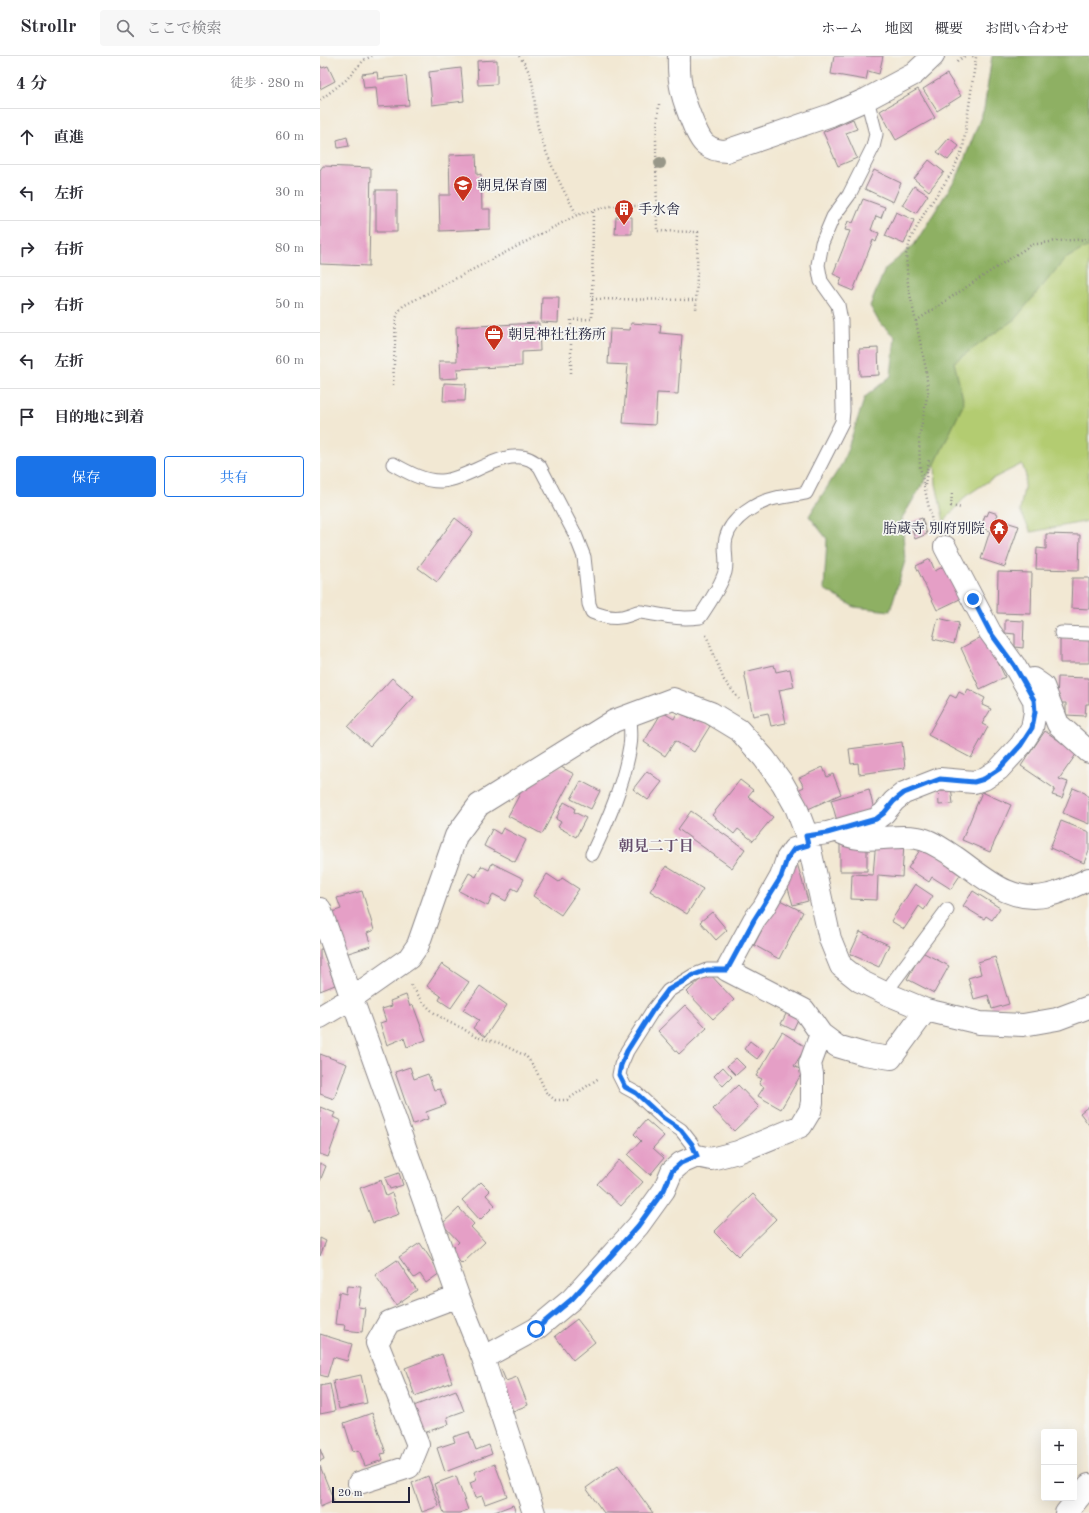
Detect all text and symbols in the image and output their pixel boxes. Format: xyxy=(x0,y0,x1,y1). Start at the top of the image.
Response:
search box xyxy=(100,10,380,46)
icon: search xyxy=(114,17,136,39)
text: Strollr xyxy=(20,18,76,37)
text: ここで検索 xyxy=(146,22,221,37)
text: ホーム xyxy=(821,22,863,36)
text: 地図 xyxy=(885,22,913,36)
text: 概要 xyxy=(935,22,963,36)
text: お問い合わせ xyxy=(985,22,1069,36)
text: 4 分 xyxy=(16,76,48,93)
text: 徒歩 · 280 m xyxy=(230,77,304,90)
icon: ahead xyxy=(16,126,38,148)
text: 60 m xyxy=(275,130,304,143)
text: 直進 xyxy=(54,131,84,146)
school or university icon: 朝見保育園 xyxy=(452,174,474,202)
place label: 朝見保育園 xyxy=(477,178,547,193)
icon: left xyxy=(16,182,38,204)
text: 30 m xyxy=(275,186,304,199)
text: 左折 xyxy=(54,187,84,202)
building icon: 手水舎 xyxy=(613,198,635,226)
place label: 手水舎 xyxy=(638,202,680,217)
icon: right xyxy=(16,238,38,260)
text: 80 m xyxy=(275,242,304,255)
text: 右折 xyxy=(54,243,84,258)
icon: right xyxy=(16,294,38,316)
text: 50 m xyxy=(275,298,304,311)
text: 右折 xyxy=(54,299,84,314)
office icon: 朝見神社社務所 xyxy=(483,323,505,351)
place label: 朝見神社社務所 xyxy=(508,327,606,342)
icon: left xyxy=(16,350,38,372)
text: 60 m xyxy=(275,354,304,367)
text: 左折 xyxy=(54,355,84,370)
icon: arrive xyxy=(16,406,38,428)
text: 目的地に到着 xyxy=(54,411,144,426)
button: 保存 xyxy=(16,456,156,497)
button: 共有 xyxy=(164,456,304,497)
temple icon: 胎蔵寺 別府別院 xyxy=(988,517,1010,545)
place label: 胎蔵寺 別府別院 xyxy=(883,521,985,536)
route end xyxy=(964,590,982,608)
district label: 朝見二丁目 xyxy=(618,838,694,855)
route start xyxy=(527,1320,545,1338)
map controls xyxy=(1041,1429,1077,1501)
button: + xyxy=(1041,1429,1077,1465)
button: − xyxy=(1041,1465,1077,1501)
scale bar xyxy=(332,1485,410,1504)
text: 20 m xyxy=(338,1488,363,1499)

